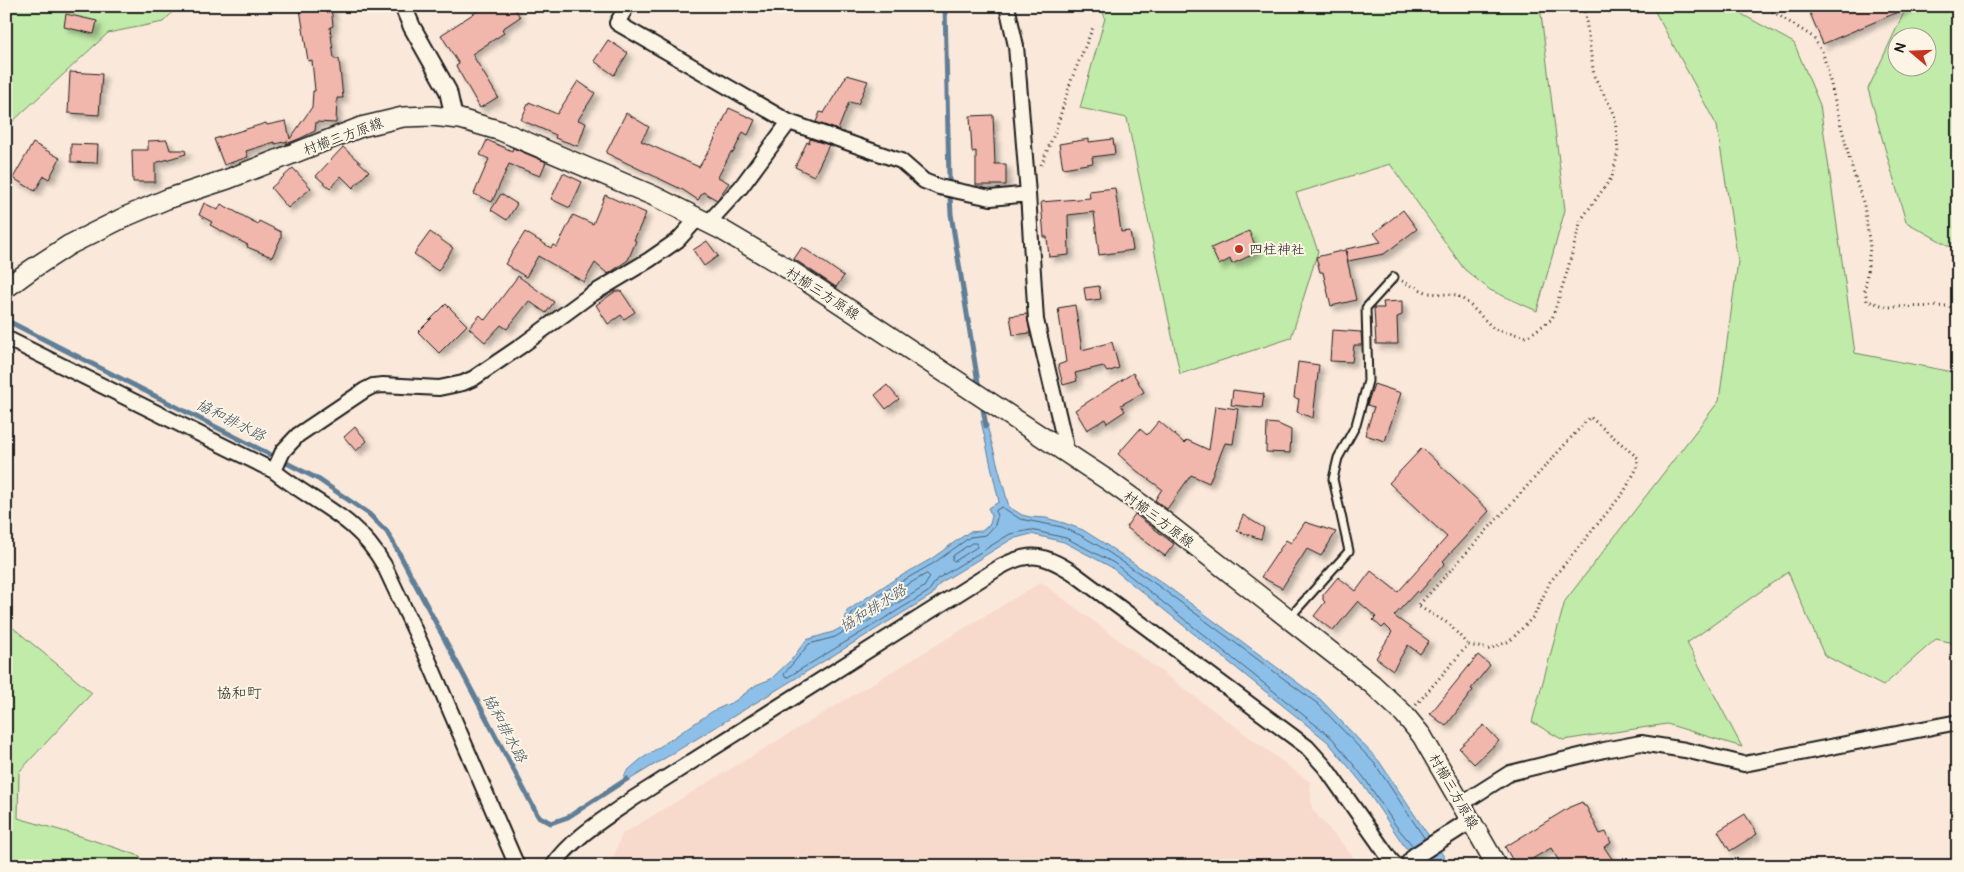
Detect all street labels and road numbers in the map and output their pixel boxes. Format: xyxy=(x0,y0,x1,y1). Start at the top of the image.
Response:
street label: 村櫛三方原線 xyxy=(301,114,386,159)
street label: 村櫛三方原線 xyxy=(783,263,863,323)
street label: 村櫛三方原線 xyxy=(1120,487,1197,551)
street label: 村櫛三方原線 xyxy=(1425,751,1482,832)

